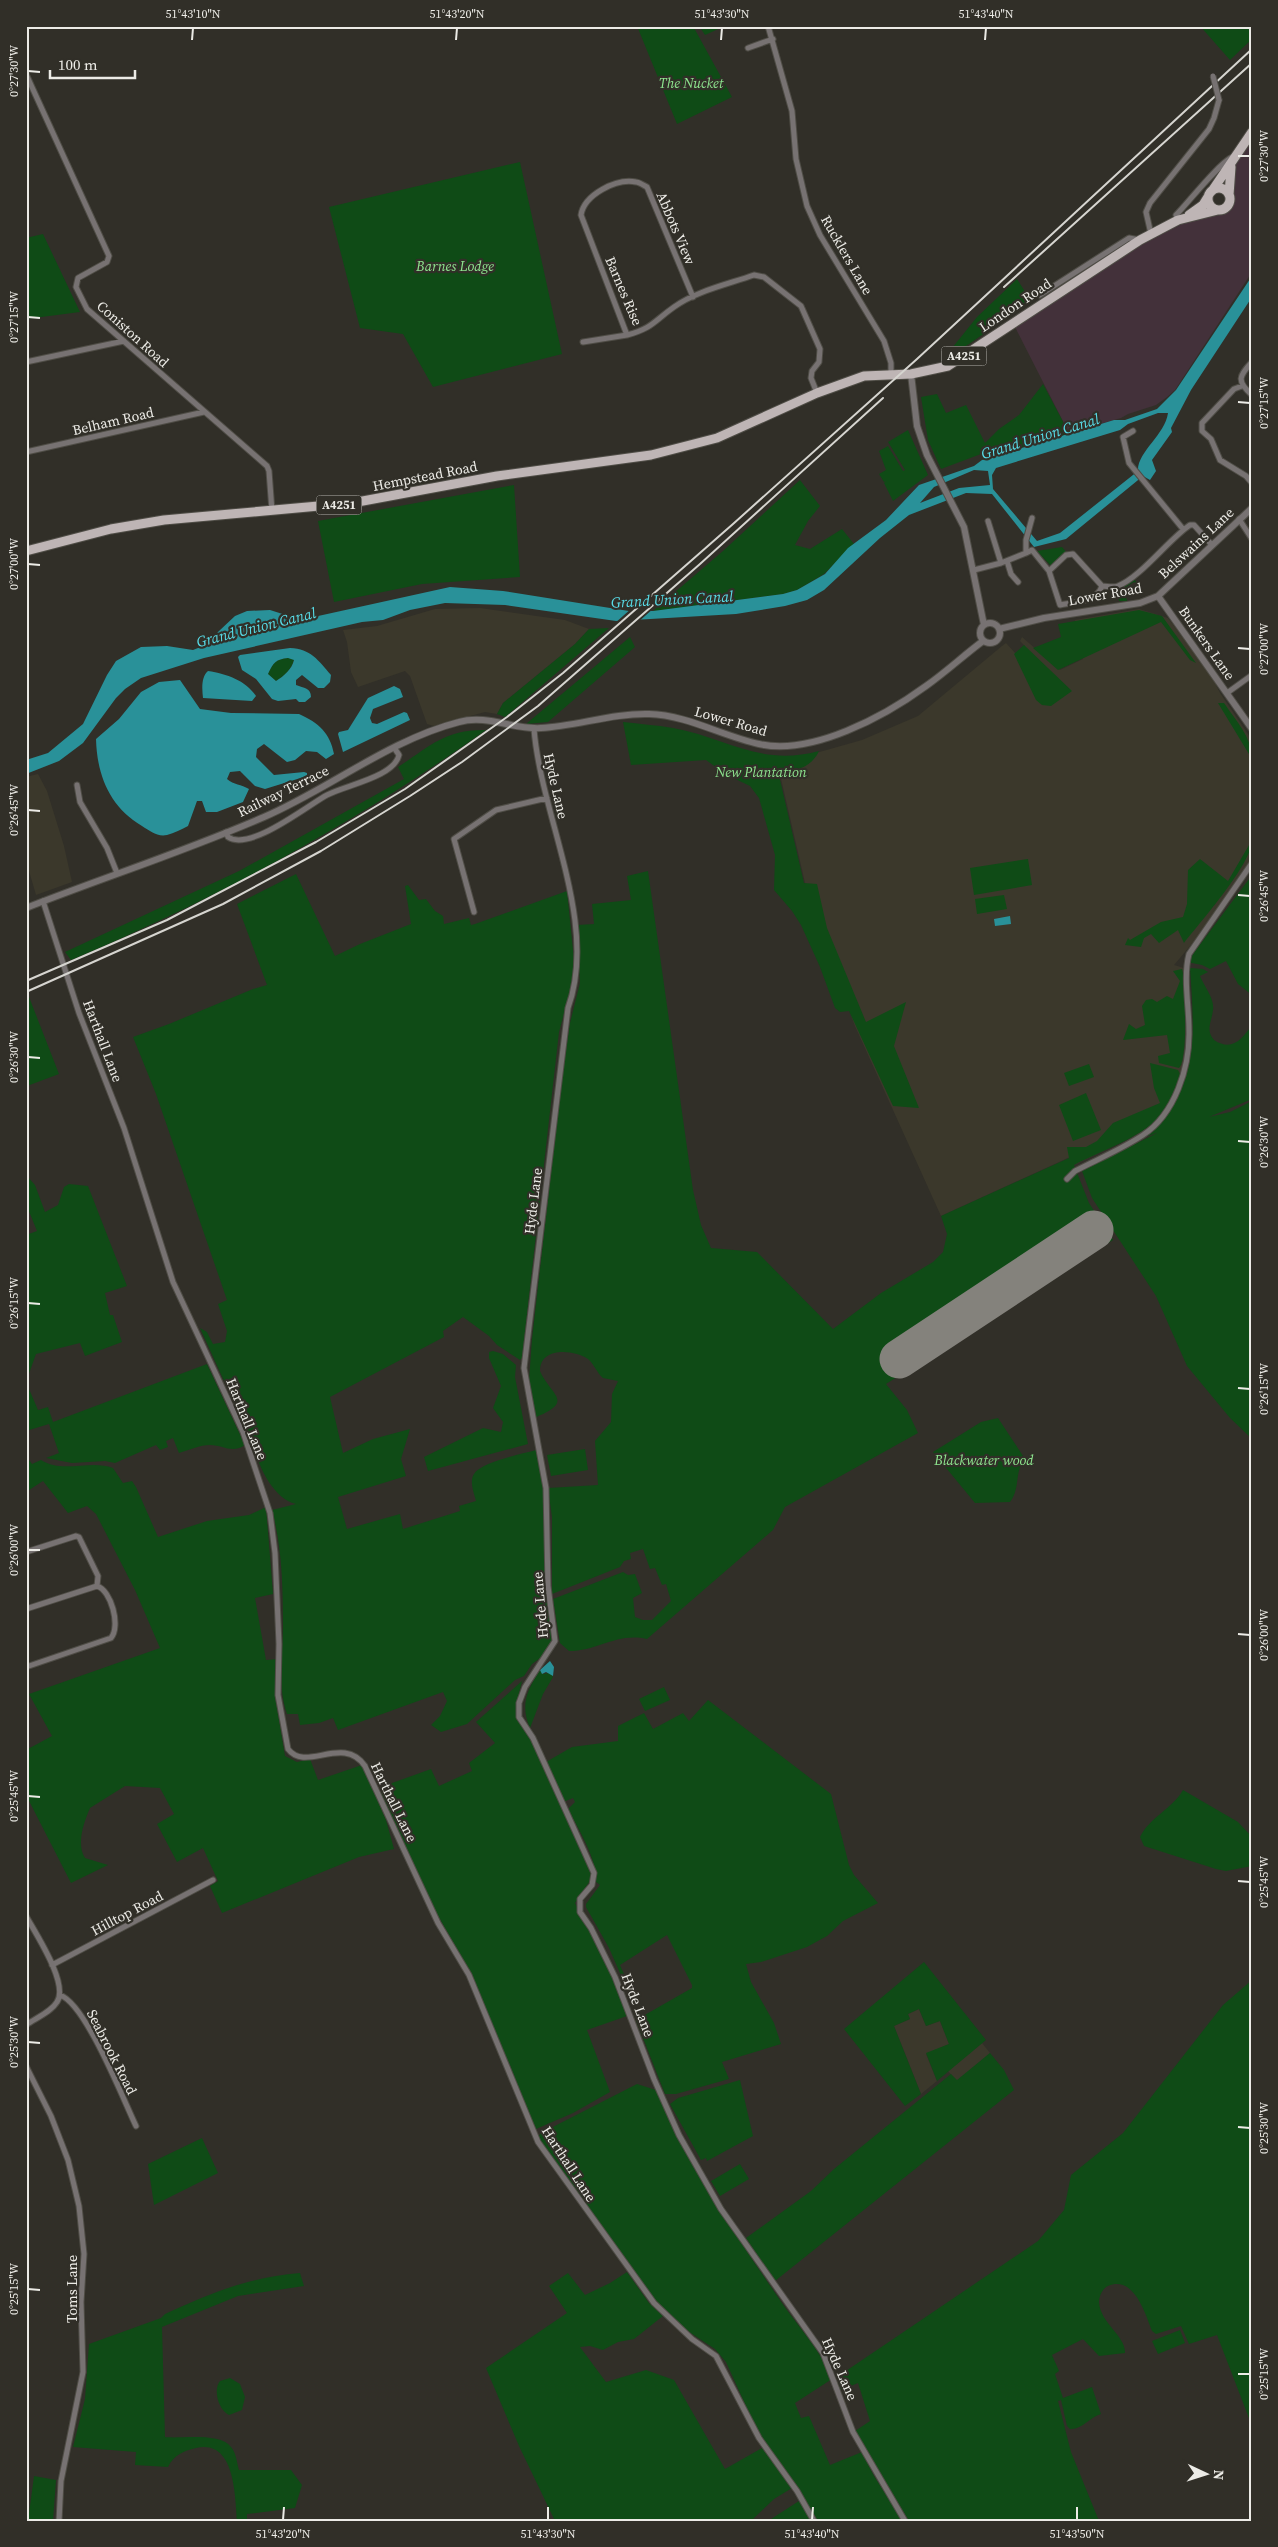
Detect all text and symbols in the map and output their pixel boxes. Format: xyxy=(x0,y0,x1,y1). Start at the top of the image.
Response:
text: 51°43'10"N xyxy=(165,6,221,22)
text: 51°43'20"N xyxy=(429,6,485,22)
text: 51°43'30"N xyxy=(694,6,750,22)
text: 51°43'40"N xyxy=(958,6,1014,22)
text: 0°27'30"W xyxy=(6,45,22,97)
scale bar xyxy=(50,48,135,80)
text: 100 m xyxy=(58,54,98,75)
park label: The Nucket xyxy=(659,73,725,93)
text: 0°27'30"W xyxy=(1256,130,1272,182)
street label: Abbots View xyxy=(652,189,700,268)
street label: Rucklers Lane xyxy=(816,212,878,298)
street label: Barnes Rise xyxy=(600,253,648,329)
park label: Barnes Lodge xyxy=(415,256,494,276)
street label: London Road xyxy=(975,273,1055,337)
text: 0°27'15"W xyxy=(6,291,22,343)
street label: Coniston Road xyxy=(93,296,174,372)
road number: A4251 xyxy=(942,346,986,366)
text: 0°27'15"W xyxy=(1256,377,1272,429)
street label: Belham Road xyxy=(70,402,156,440)
water label: Grand Union Canal xyxy=(978,408,1102,464)
street label: Hempstead Road xyxy=(371,456,479,496)
road number: A4251 xyxy=(316,496,362,514)
street label: Belswains Lane xyxy=(1154,503,1238,583)
text: 0°27'00"W xyxy=(6,538,22,590)
street label: Lower Road xyxy=(1067,578,1143,610)
water label: Grand Union Canal xyxy=(610,585,734,613)
water label: Grand Union Canal xyxy=(194,602,319,652)
street label: Bunkers Lane xyxy=(1174,602,1240,684)
text: 0°27'00"W xyxy=(1256,623,1272,675)
street label: Lower Road xyxy=(692,701,770,741)
street label: Hyde Lane xyxy=(539,751,573,821)
street label: Railway Terrace xyxy=(234,760,332,822)
park label: New Plantation xyxy=(714,762,807,782)
text: 0°26'45"W xyxy=(6,784,22,836)
text: 0°26'45"W xyxy=(1256,870,1272,922)
street label: Harthall Lane xyxy=(78,997,128,1085)
text: 0°26'30"W xyxy=(6,1031,22,1083)
text: 0°26'30"W xyxy=(1256,1116,1272,1168)
street label: Hyde Lane xyxy=(519,1167,547,1235)
text: 0°26'15"W xyxy=(6,1277,22,1329)
text: 0°26'15"W xyxy=(1256,1363,1272,1415)
street label: Harthall Lane xyxy=(221,1375,273,1463)
park label: Blackwater wood xyxy=(933,1450,1034,1470)
text: 0°26'00"W xyxy=(6,1524,22,1576)
street label: Hyde Lane xyxy=(527,1571,553,1639)
text: 0°26'00"W xyxy=(1256,1609,1272,1661)
street label: Harthall Lane xyxy=(366,1759,422,1845)
text: 0°25'45"W xyxy=(6,1770,22,1822)
text: 0°25'45"W xyxy=(1256,1856,1272,1908)
street label: Hilltop Road xyxy=(88,1886,167,1940)
street label: Hyde Lane xyxy=(617,1970,659,2040)
street label: Seabrook Road xyxy=(82,2006,142,2098)
text: 0°25'30"W xyxy=(6,2016,22,2068)
text: 0°25'30"W xyxy=(1256,2102,1272,2154)
street label: Harthall Lane xyxy=(537,2122,601,2206)
street label: Toms Lane xyxy=(62,2255,82,2323)
text: 0°25'15"W xyxy=(6,2263,22,2315)
street label: Hyde Lane xyxy=(817,2334,863,2404)
text: 0°25'15"W xyxy=(1256,2348,1272,2400)
north arrow xyxy=(1180,2450,1230,2500)
text: N xyxy=(1209,2469,1229,2481)
text: 51°43'20"N xyxy=(255,2526,311,2542)
text: 51°43'30"N xyxy=(520,2526,576,2542)
text: 51°43'40"N xyxy=(784,2526,840,2542)
text: 51°43'50"N xyxy=(1049,2526,1105,2542)

